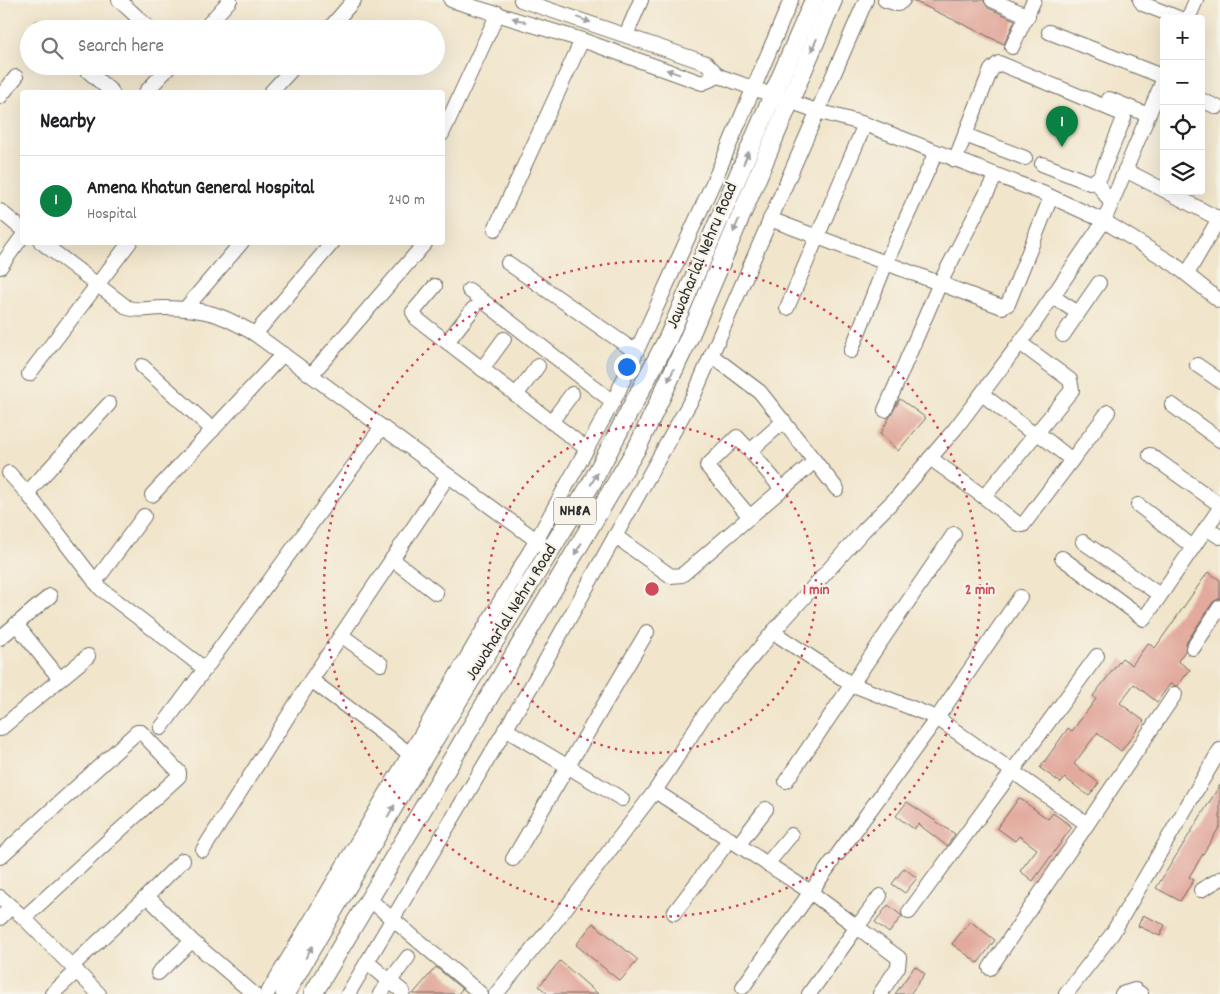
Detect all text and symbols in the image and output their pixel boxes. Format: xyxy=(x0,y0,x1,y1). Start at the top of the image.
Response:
one-way arrow xyxy=(512,15,527,23)
map controls xyxy=(1160,15,1205,195)
button: + xyxy=(1160,15,1205,60)
one-way arrow xyxy=(576,17,591,24)
search box xyxy=(20,20,445,75)
icon: search xyxy=(38,34,66,62)
text: Search here xyxy=(78,34,164,61)
one-way arrow xyxy=(809,38,817,52)
button: − xyxy=(1160,60,1205,105)
one-way arrow xyxy=(665,68,680,76)
button: locate xyxy=(1160,105,1205,150)
pin: 1 xyxy=(1046,106,1078,147)
text: Nearby xyxy=(40,108,95,138)
button: layers xyxy=(1160,150,1205,195)
one-way arrow xyxy=(742,151,750,165)
text: Amena Khatun General Hospital xyxy=(87,176,314,203)
street label: Jawaharlal Nehru Road xyxy=(661,179,745,333)
text: 1 xyxy=(54,189,58,212)
text: 240 m xyxy=(388,189,425,212)
text: Hospital xyxy=(87,203,137,226)
one-way arrow xyxy=(732,219,740,233)
your location xyxy=(614,354,640,380)
one-way arrow xyxy=(667,368,675,382)
one-way arrow xyxy=(590,472,599,485)
road number: NH8A xyxy=(554,498,596,524)
street label: Jawaharlal Nehru Road xyxy=(460,540,564,686)
one-way arrow xyxy=(573,542,582,555)
centre of rings xyxy=(643,580,661,598)
text: 1 min xyxy=(803,580,829,602)
text: 2 min xyxy=(965,580,995,602)
one-way arrow xyxy=(387,804,395,819)
one-way arrow xyxy=(305,945,314,958)

